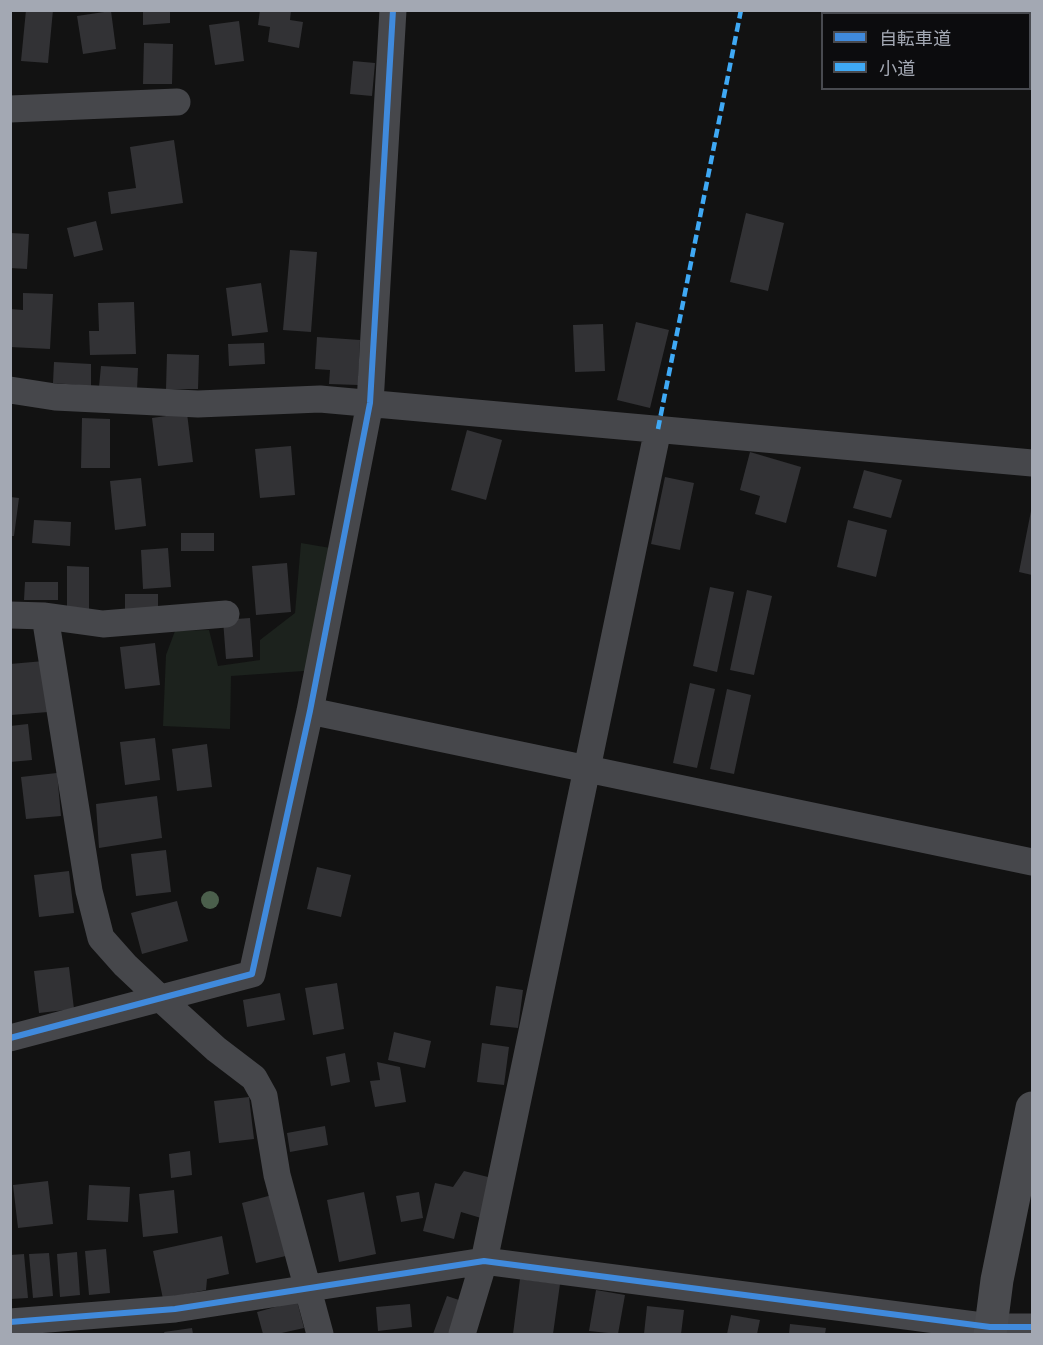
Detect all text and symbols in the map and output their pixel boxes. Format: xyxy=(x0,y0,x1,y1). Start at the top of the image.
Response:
legend xyxy=(821,12,1031,90)
text: 自転車道 xyxy=(879,28,951,50)
text: 小道 xyxy=(879,58,915,80)

